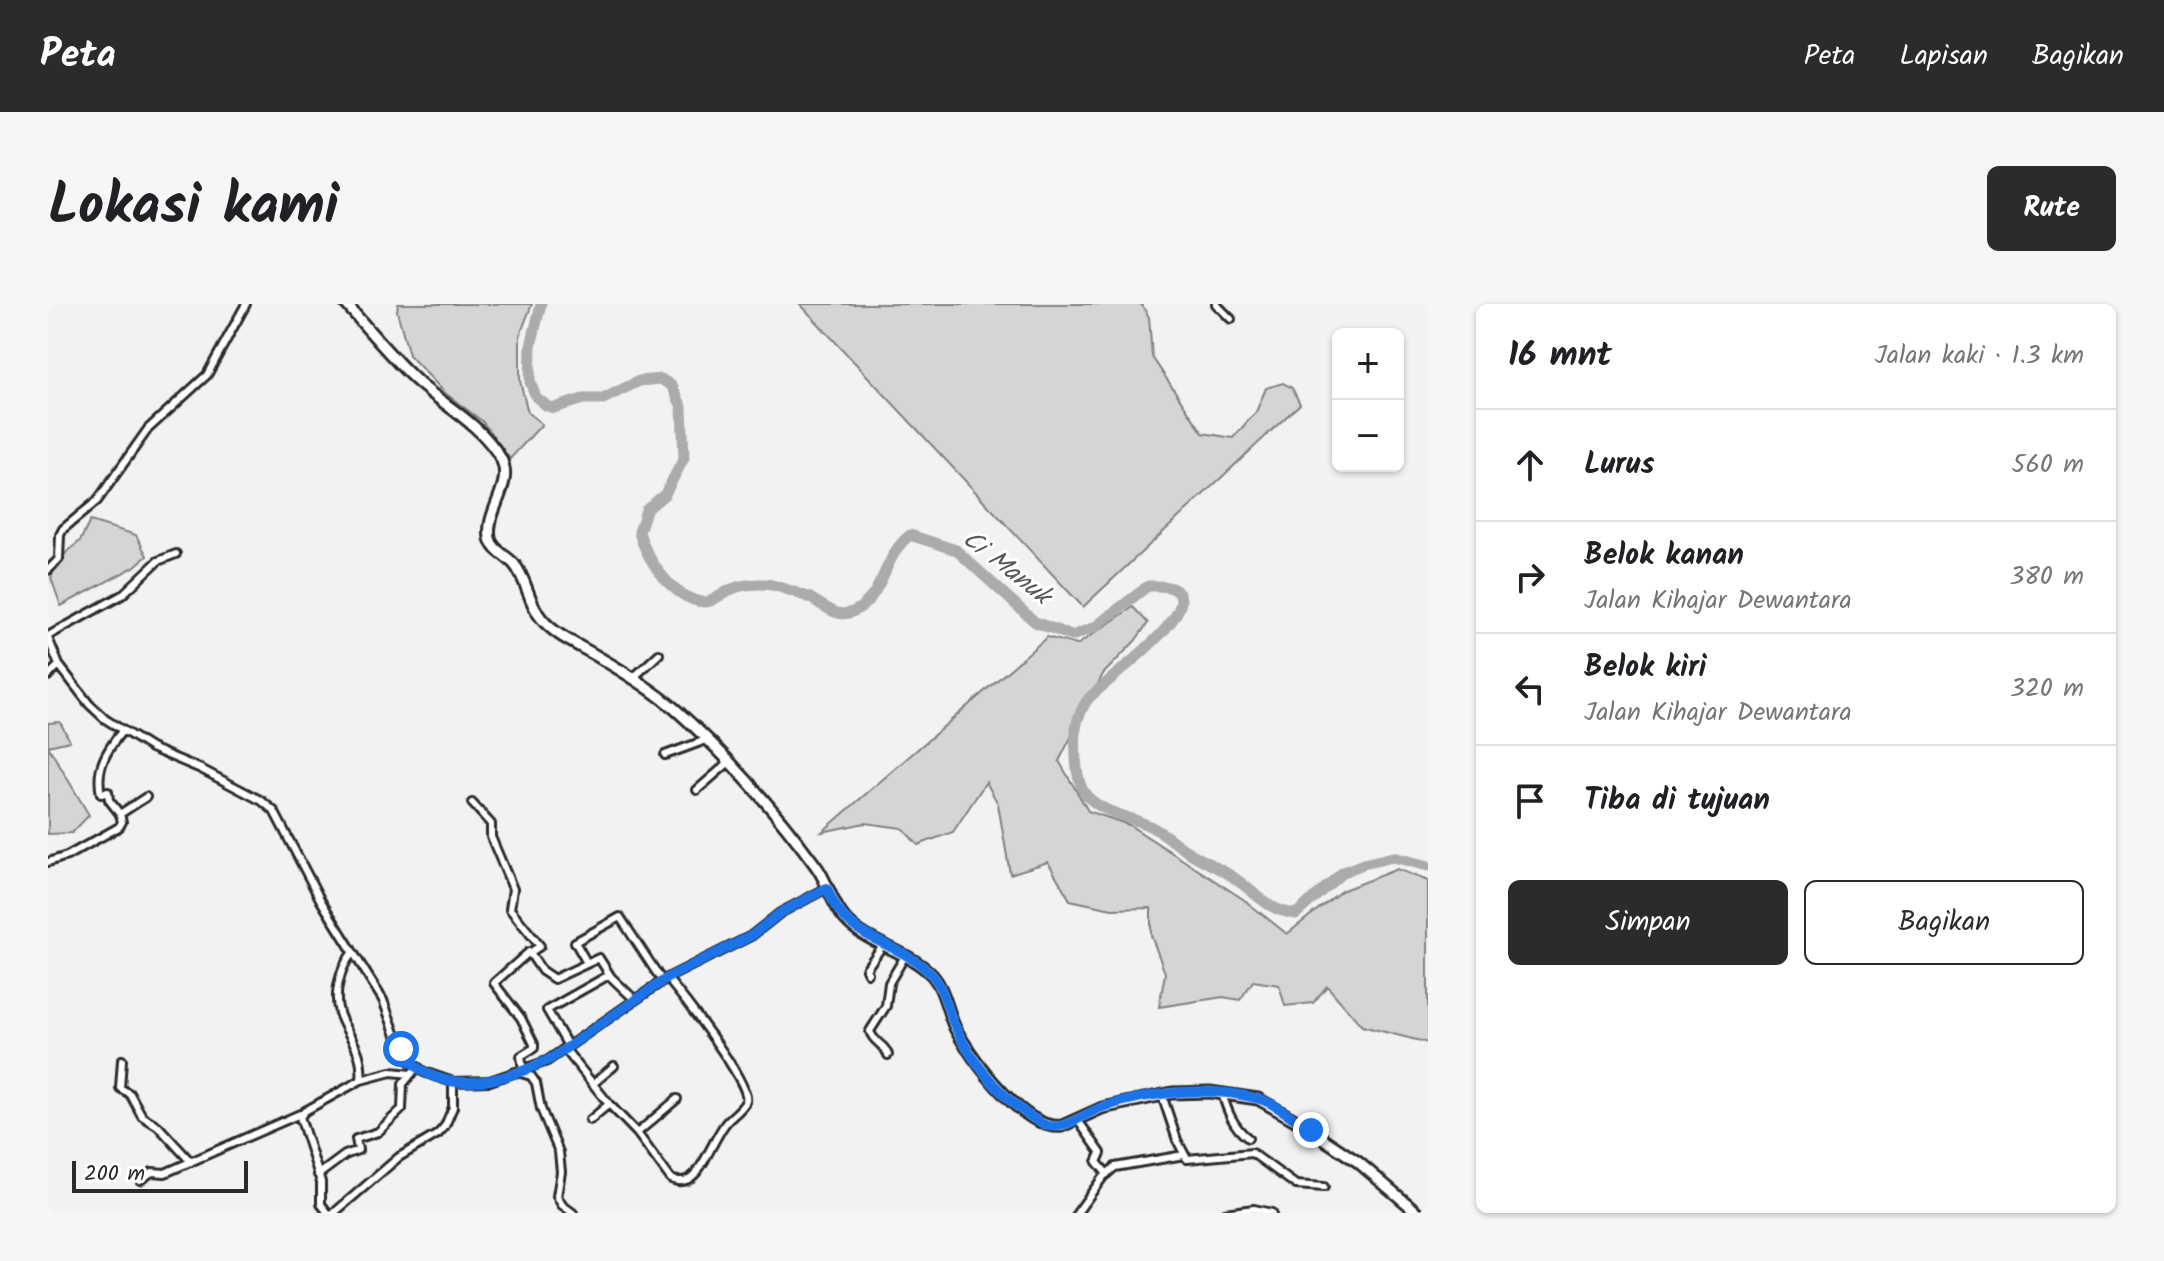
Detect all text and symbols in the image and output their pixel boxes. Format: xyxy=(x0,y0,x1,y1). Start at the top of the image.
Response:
text: Peta xyxy=(40,26,116,86)
text: Peta xyxy=(1804,34,1855,79)
text: Lapisan xyxy=(1899,34,1988,79)
text: Bagikan xyxy=(2032,34,2124,79)
text: Lokasi kami xyxy=(48,163,339,253)
button: Rute xyxy=(1987,166,2116,251)
map controls xyxy=(1332,328,1404,472)
button: + xyxy=(1332,328,1404,400)
text: 16 mnt xyxy=(1508,329,1612,383)
text: Jalan kaki · 1.3 km xyxy=(1875,335,2084,377)
button: − xyxy=(1332,400,1404,472)
text: Lurus xyxy=(1584,441,1654,489)
icon: ahead xyxy=(1508,443,1552,487)
text: 560 m xyxy=(2011,444,2084,486)
water label: Ci Manuk xyxy=(952,520,1063,619)
text: Belok kanan xyxy=(1584,532,1744,580)
icon: right xyxy=(1508,555,1552,599)
text: 380 m xyxy=(2009,556,2084,598)
text: Jalan Kihajar Dewantara xyxy=(1584,580,1852,622)
text: Belok kiri xyxy=(1584,644,1707,692)
icon: left xyxy=(1508,667,1552,711)
text: 320 m xyxy=(2010,668,2084,710)
text: Jalan Kihajar Dewantara xyxy=(1584,692,1852,734)
text: Tiba di tujuan xyxy=(1584,777,1770,825)
icon: arrive xyxy=(1508,779,1552,823)
button: Simpan xyxy=(1508,880,1788,965)
button: Bagikan xyxy=(1804,880,2084,965)
route start xyxy=(383,1031,419,1067)
route end xyxy=(1293,1112,1329,1148)
scale bar xyxy=(72,1157,248,1193)
text: 200 m xyxy=(84,1157,145,1192)

